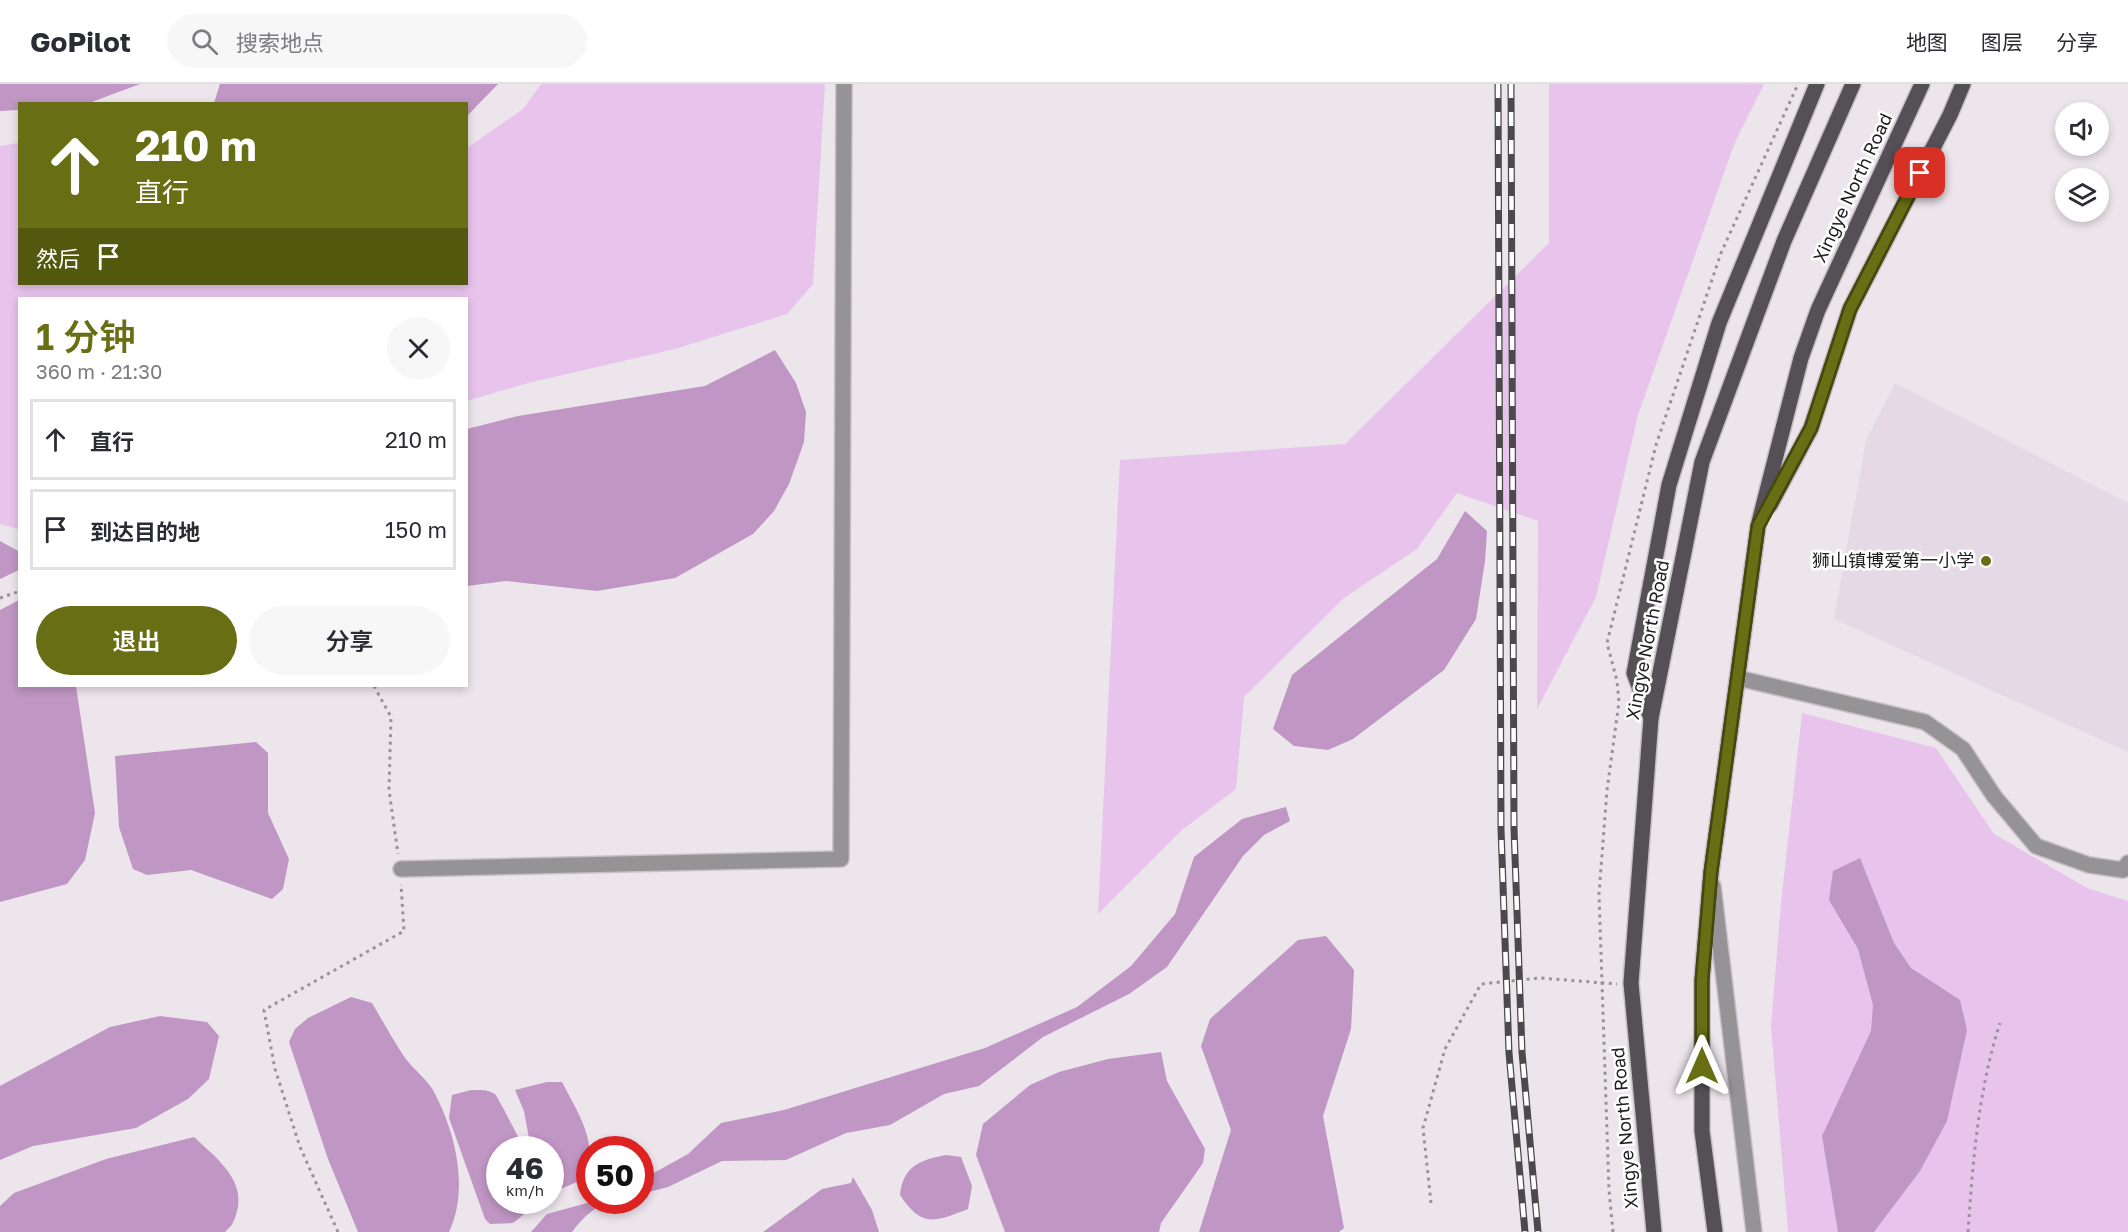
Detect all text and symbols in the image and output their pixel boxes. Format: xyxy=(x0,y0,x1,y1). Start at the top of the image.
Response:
search box xyxy=(167,14,587,68)
text: GoPilot xyxy=(30,25,131,58)
icon: search xyxy=(188,25,221,58)
text: 搜索地点 xyxy=(236,29,324,56)
text: 地图 xyxy=(1906,29,1948,55)
text: 图层 xyxy=(1981,29,2023,55)
text: 分享 xyxy=(2056,29,2098,55)
map controls xyxy=(2055,102,2109,222)
button: sound xyxy=(2055,102,2109,156)
street label: Xingye North Road xyxy=(1808,109,1896,266)
text: 210 m xyxy=(135,120,257,170)
icon: ahead xyxy=(36,126,114,204)
pin xyxy=(1894,147,1945,198)
icon: arrive xyxy=(1903,156,1936,189)
button: layers xyxy=(2055,168,2109,222)
text: 直行 xyxy=(135,176,189,208)
icon: arrive xyxy=(92,240,125,273)
text: 然后 xyxy=(36,245,80,272)
text: 1 分钟 xyxy=(36,315,135,358)
button: close xyxy=(387,317,450,380)
text: 360 m · 21:30 xyxy=(36,359,162,383)
icon: ahead xyxy=(39,423,72,456)
text: 210 m xyxy=(385,426,447,453)
text: 直行 xyxy=(90,428,134,455)
icon: arrive xyxy=(39,513,72,546)
text: 150 m xyxy=(385,516,447,543)
text: 到达目的地 xyxy=(90,518,200,545)
place label: 狮山镇博爱第一小学 xyxy=(1812,549,1974,571)
marker: 狮山镇博爱第一小学 xyxy=(1979,554,1993,568)
street label: Xingye North Road xyxy=(1621,558,1673,722)
button: 退出 xyxy=(36,606,237,675)
button: 分享 xyxy=(249,606,450,675)
position arrow xyxy=(1670,1034,1734,1098)
street label: Xingye North Road xyxy=(1606,1046,1642,1210)
speed limit sign: 50 xyxy=(576,1136,654,1214)
text: 46 xyxy=(506,1150,544,1186)
text: km/h xyxy=(506,1181,544,1199)

